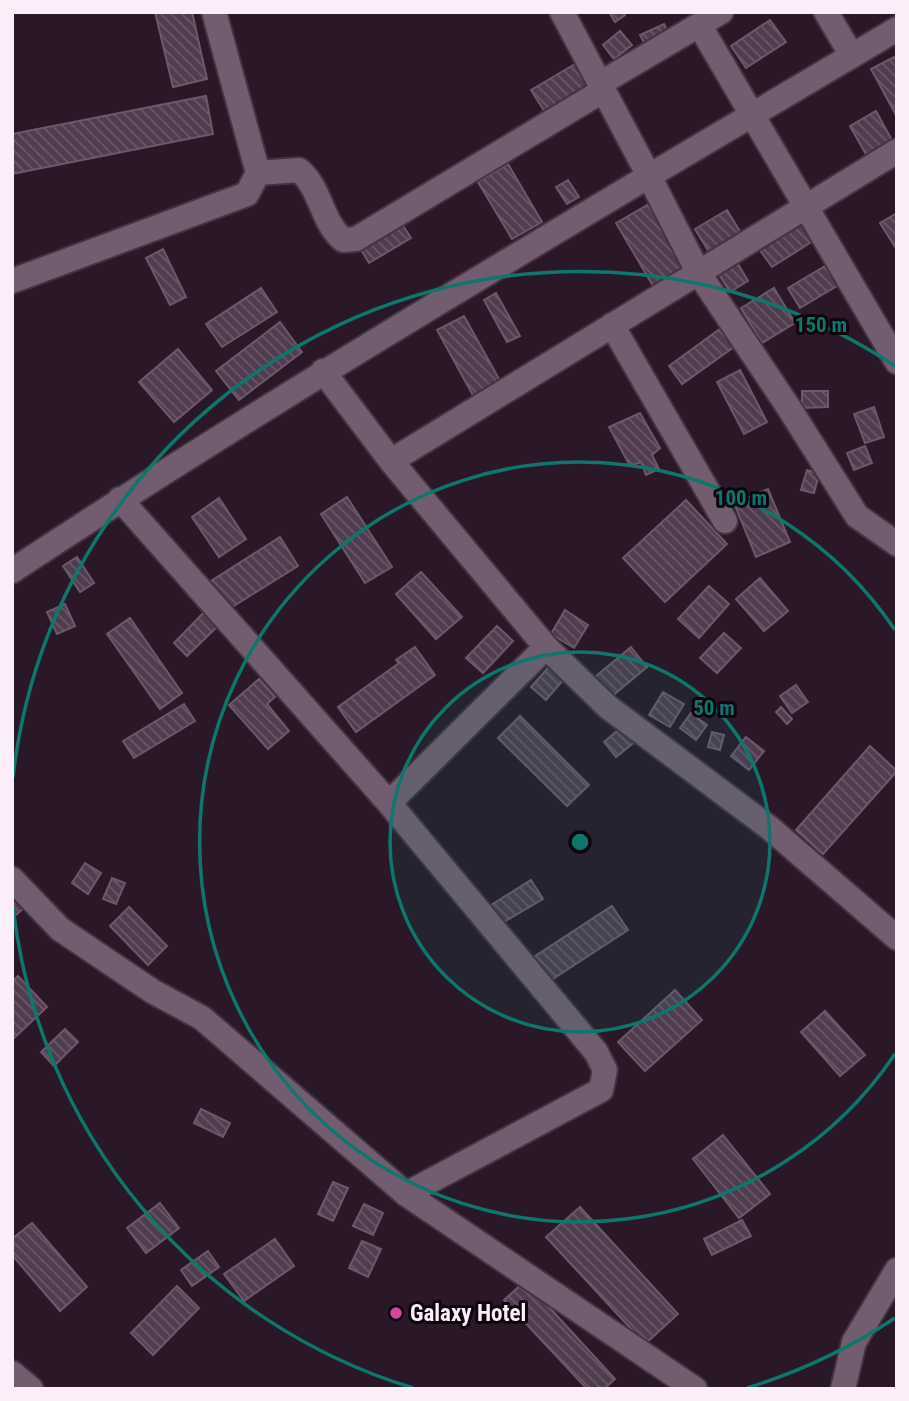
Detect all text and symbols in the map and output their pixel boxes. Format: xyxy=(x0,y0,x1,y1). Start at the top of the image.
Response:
text: 150 m xyxy=(795,313,847,337)
text: 100 m xyxy=(715,486,767,510)
text: 50 m xyxy=(693,696,735,720)
centre of rings xyxy=(568,830,592,854)
place label: Galaxy Hotel xyxy=(410,1300,526,1327)
marker: Galaxy Hotel xyxy=(388,1305,404,1321)

